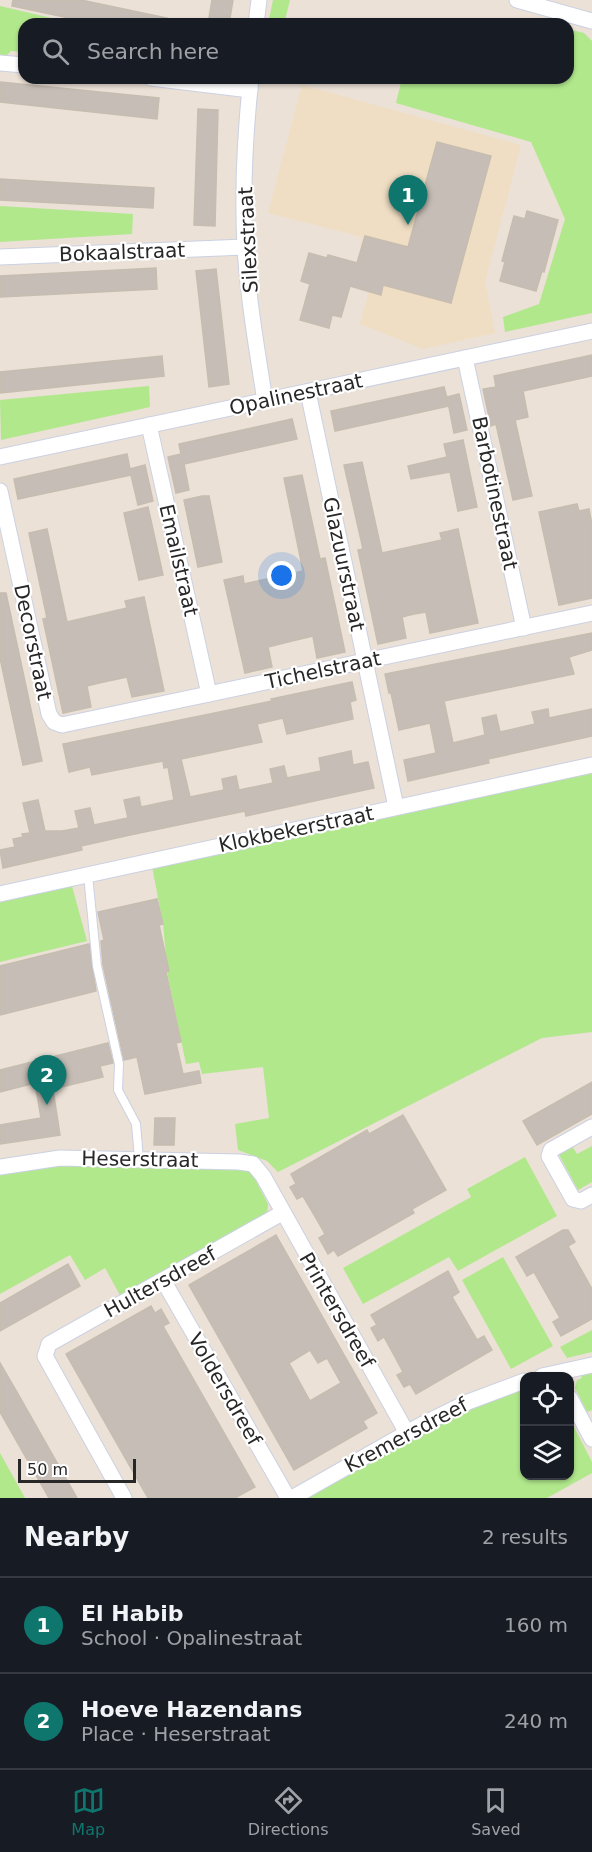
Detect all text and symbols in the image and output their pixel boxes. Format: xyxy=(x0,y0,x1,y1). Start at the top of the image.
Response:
search box xyxy=(18,18,574,84)
icon: search xyxy=(39,35,72,68)
text: Search here xyxy=(87,39,219,64)
pin: 1 xyxy=(388,176,428,225)
street label: Silexstraat xyxy=(233,186,263,294)
street label: Bokaalstraat xyxy=(59,238,186,266)
street label: Opalinestraat xyxy=(227,368,365,420)
street label: Barbotinestraat xyxy=(467,414,523,572)
street label: Glazuurstraat xyxy=(318,495,370,633)
street label: Emailstraat xyxy=(154,502,204,619)
your location xyxy=(267,561,296,590)
street label: Decorstraat xyxy=(9,582,57,702)
street label: Tichelstraat xyxy=(262,646,383,694)
street label: Klokbekerstraat xyxy=(216,801,376,857)
pin: 2 xyxy=(28,1056,66,1105)
street label: Heserstraat xyxy=(81,1146,199,1172)
street label: Hultersdreef xyxy=(100,1241,221,1323)
street label: Printersdreef xyxy=(294,1248,380,1373)
street label: Voldersdreef xyxy=(183,1329,267,1450)
map controls xyxy=(520,1372,574,1480)
button: locate xyxy=(520,1372,574,1426)
street label: Kremersdreef xyxy=(340,1392,472,1477)
button: layers xyxy=(520,1426,574,1480)
scale bar xyxy=(18,1456,136,1484)
text: 50 m xyxy=(27,1460,68,1479)
text: Nearby xyxy=(24,1522,129,1552)
text: 2 results xyxy=(482,1525,568,1549)
text: El Habib xyxy=(81,1601,184,1626)
text: 1 xyxy=(37,1613,50,1637)
text: 160 m xyxy=(504,1613,568,1637)
text: School · Opalinestraat xyxy=(81,1626,302,1650)
text: Hoeve Hazendans xyxy=(81,1697,302,1722)
text: 2 xyxy=(37,1709,50,1733)
text: 240 m xyxy=(504,1709,568,1733)
text: Place · Heserstraat xyxy=(81,1722,270,1746)
tab: Map xyxy=(71,1784,105,1839)
tab: Directions xyxy=(248,1784,328,1839)
tab: Saved xyxy=(471,1784,521,1839)

